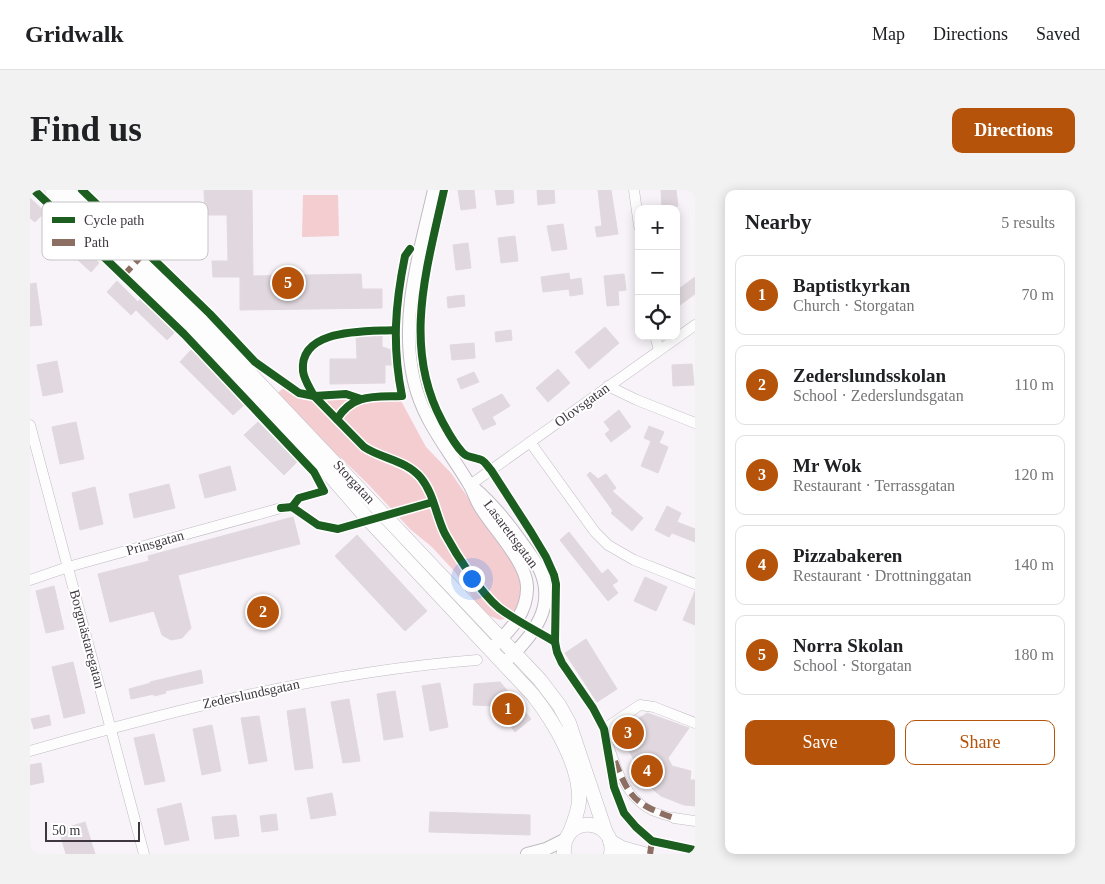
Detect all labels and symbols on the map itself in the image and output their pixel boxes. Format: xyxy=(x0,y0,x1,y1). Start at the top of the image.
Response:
legend xyxy=(42,202,208,260)
text: Cycle path xyxy=(84,213,144,228)
text: Path xyxy=(84,235,109,250)
pin: 5 xyxy=(272,264,304,302)
street label: Olovsgatan xyxy=(552,380,612,430)
street label: Storgatan xyxy=(330,457,378,507)
street label: Lasarettsgatan xyxy=(481,497,541,571)
street label: Prinsgatan xyxy=(125,528,185,558)
your location xyxy=(459,566,485,592)
street label: Borgmästaregatan xyxy=(67,588,107,690)
pin: 2 xyxy=(247,593,279,631)
street label: Zederslundsgatan xyxy=(201,676,301,712)
pin: 1 xyxy=(492,690,524,728)
pin: 3 xyxy=(612,714,644,752)
pin: 4 xyxy=(631,752,663,790)
scale bar xyxy=(45,819,140,842)

